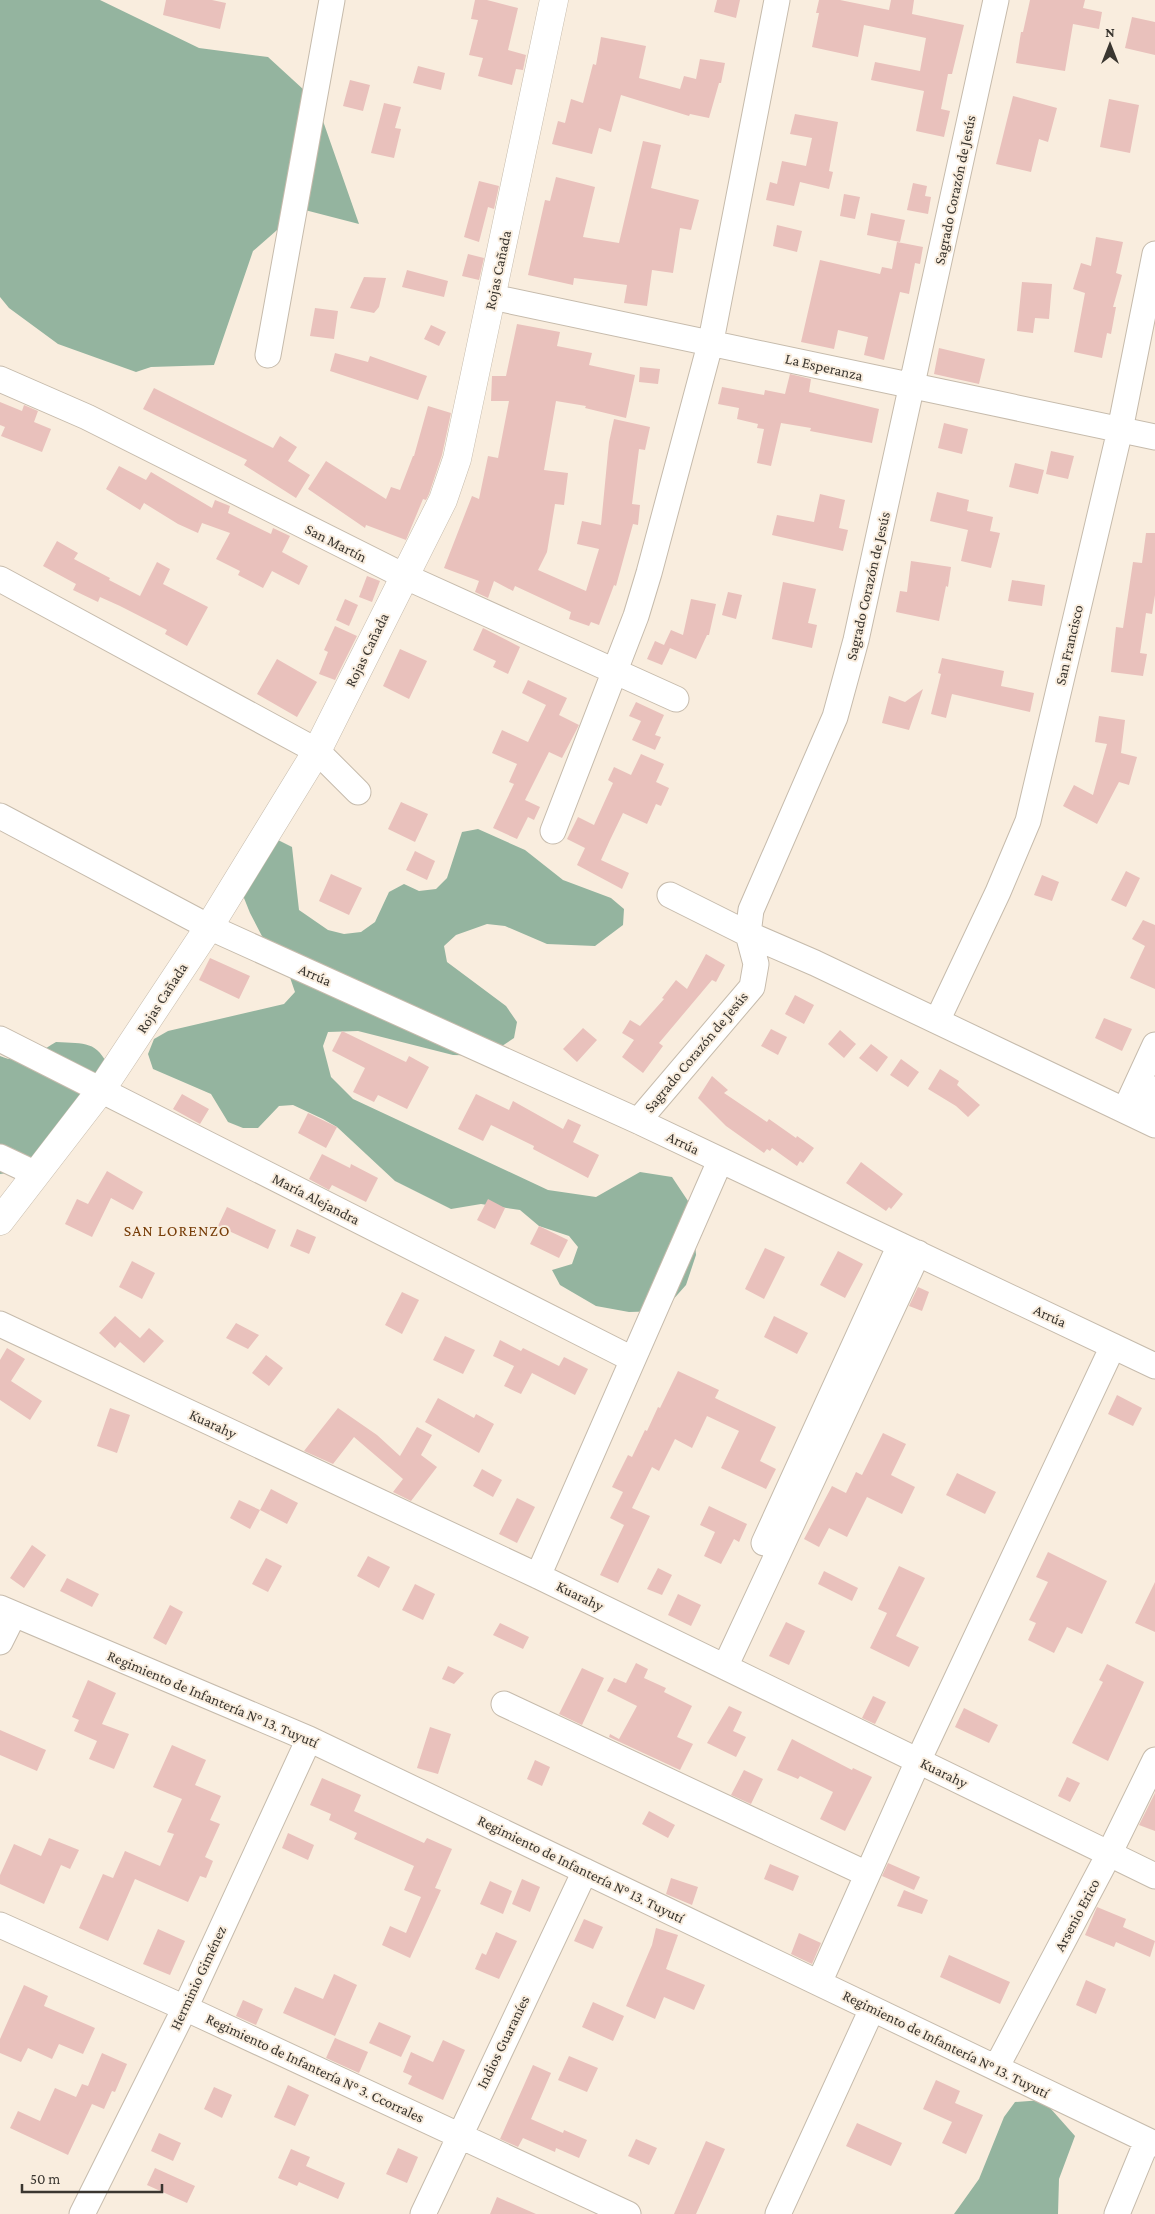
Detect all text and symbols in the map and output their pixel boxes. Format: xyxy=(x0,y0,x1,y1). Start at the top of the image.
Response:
north arrow xyxy=(1085,20,1135,70)
text: N xyxy=(1105,24,1115,40)
street label: Sagrado Corazón de Jesús xyxy=(931,114,980,266)
street label: Rojas Cañada xyxy=(482,229,515,311)
street label: La Esperanza xyxy=(783,350,864,385)
street label: Sagrado Corazón de Jesús xyxy=(843,510,894,662)
street label: San Martín xyxy=(303,521,369,565)
street label: San Francisco xyxy=(1052,603,1086,687)
street label: Rojas Cañada xyxy=(342,610,393,690)
street label: Rojas Cañada xyxy=(133,960,191,1037)
street label: Arrúa xyxy=(296,961,334,989)
street label: Sagrado Corazón de Jesús xyxy=(641,988,752,1116)
street label: Arrúa xyxy=(664,1128,702,1158)
street label: María Alejandra xyxy=(269,1170,362,1229)
district label: SAN LORENZO xyxy=(124,1222,230,1239)
street label: Arrúa xyxy=(1031,1302,1069,1330)
street label: Kuarahy xyxy=(186,1406,239,1443)
street label: Kuarahy xyxy=(554,1578,606,1615)
street label: Regimiento de Infantería N° 13. Tuyutí xyxy=(105,1647,322,1752)
street label: Kuarahy xyxy=(918,1755,970,1792)
street label: Regimiento de Infantería N° 13. Tuyutí xyxy=(475,1812,688,1927)
street label: Arsenio Erico xyxy=(1051,1876,1103,1954)
street label: Herminio Giménez xyxy=(167,1923,229,2033)
street label: Regimiento de Infantería N° 13. Tuyutí xyxy=(840,1987,1053,2102)
street label: Indios Guaraníes xyxy=(474,1993,532,2091)
street label: Regimiento de Infantería N° 3. Ccorrales xyxy=(203,2010,427,2127)
scale bar xyxy=(22,2162,162,2194)
text: 50 m xyxy=(30,2171,60,2187)

